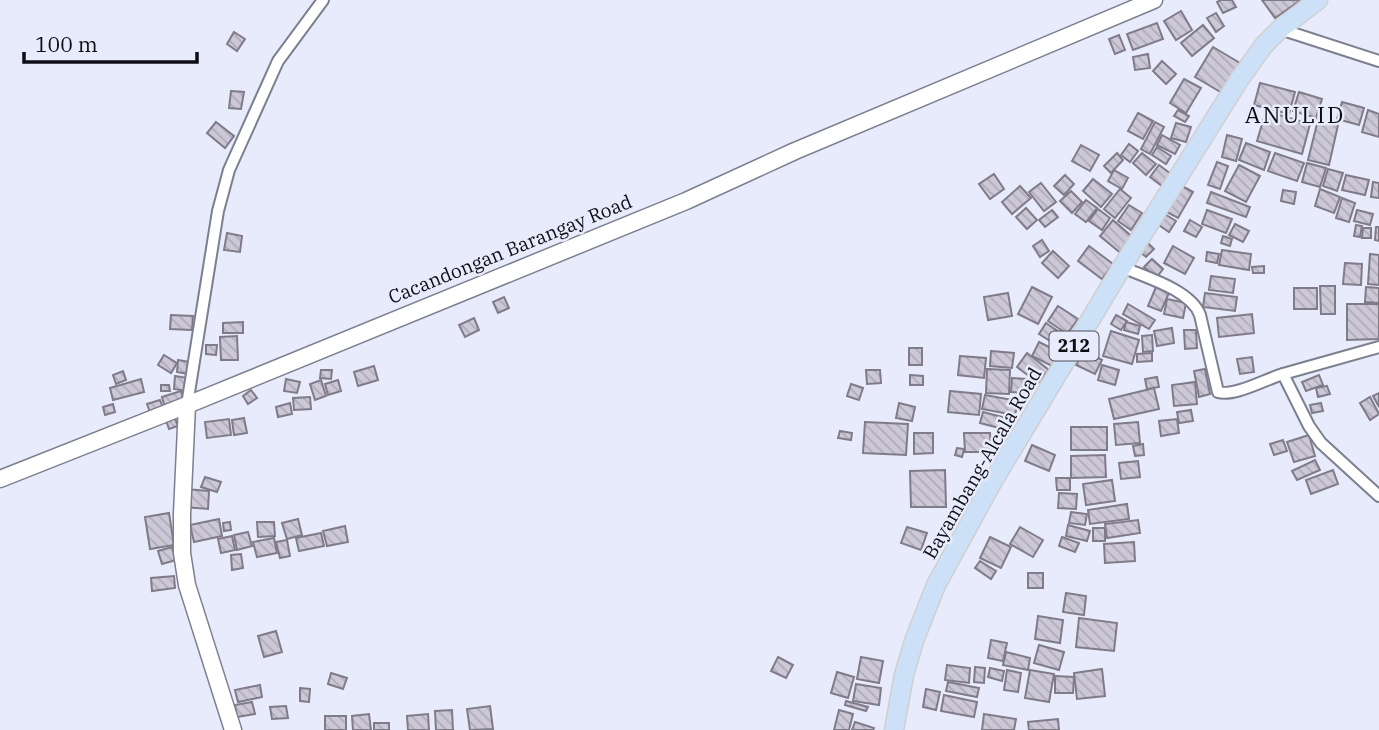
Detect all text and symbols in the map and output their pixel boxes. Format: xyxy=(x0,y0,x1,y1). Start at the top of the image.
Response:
scale bar xyxy=(24,21,198,65)
text: 100 m xyxy=(35,30,98,58)
district label: ANULID xyxy=(1245,99,1345,129)
street label: Cacandongan Barangay Road xyxy=(385,189,635,309)
road number: 212 xyxy=(1050,332,1098,360)
street label: Bayambang-Alcala Road xyxy=(917,363,1047,563)

